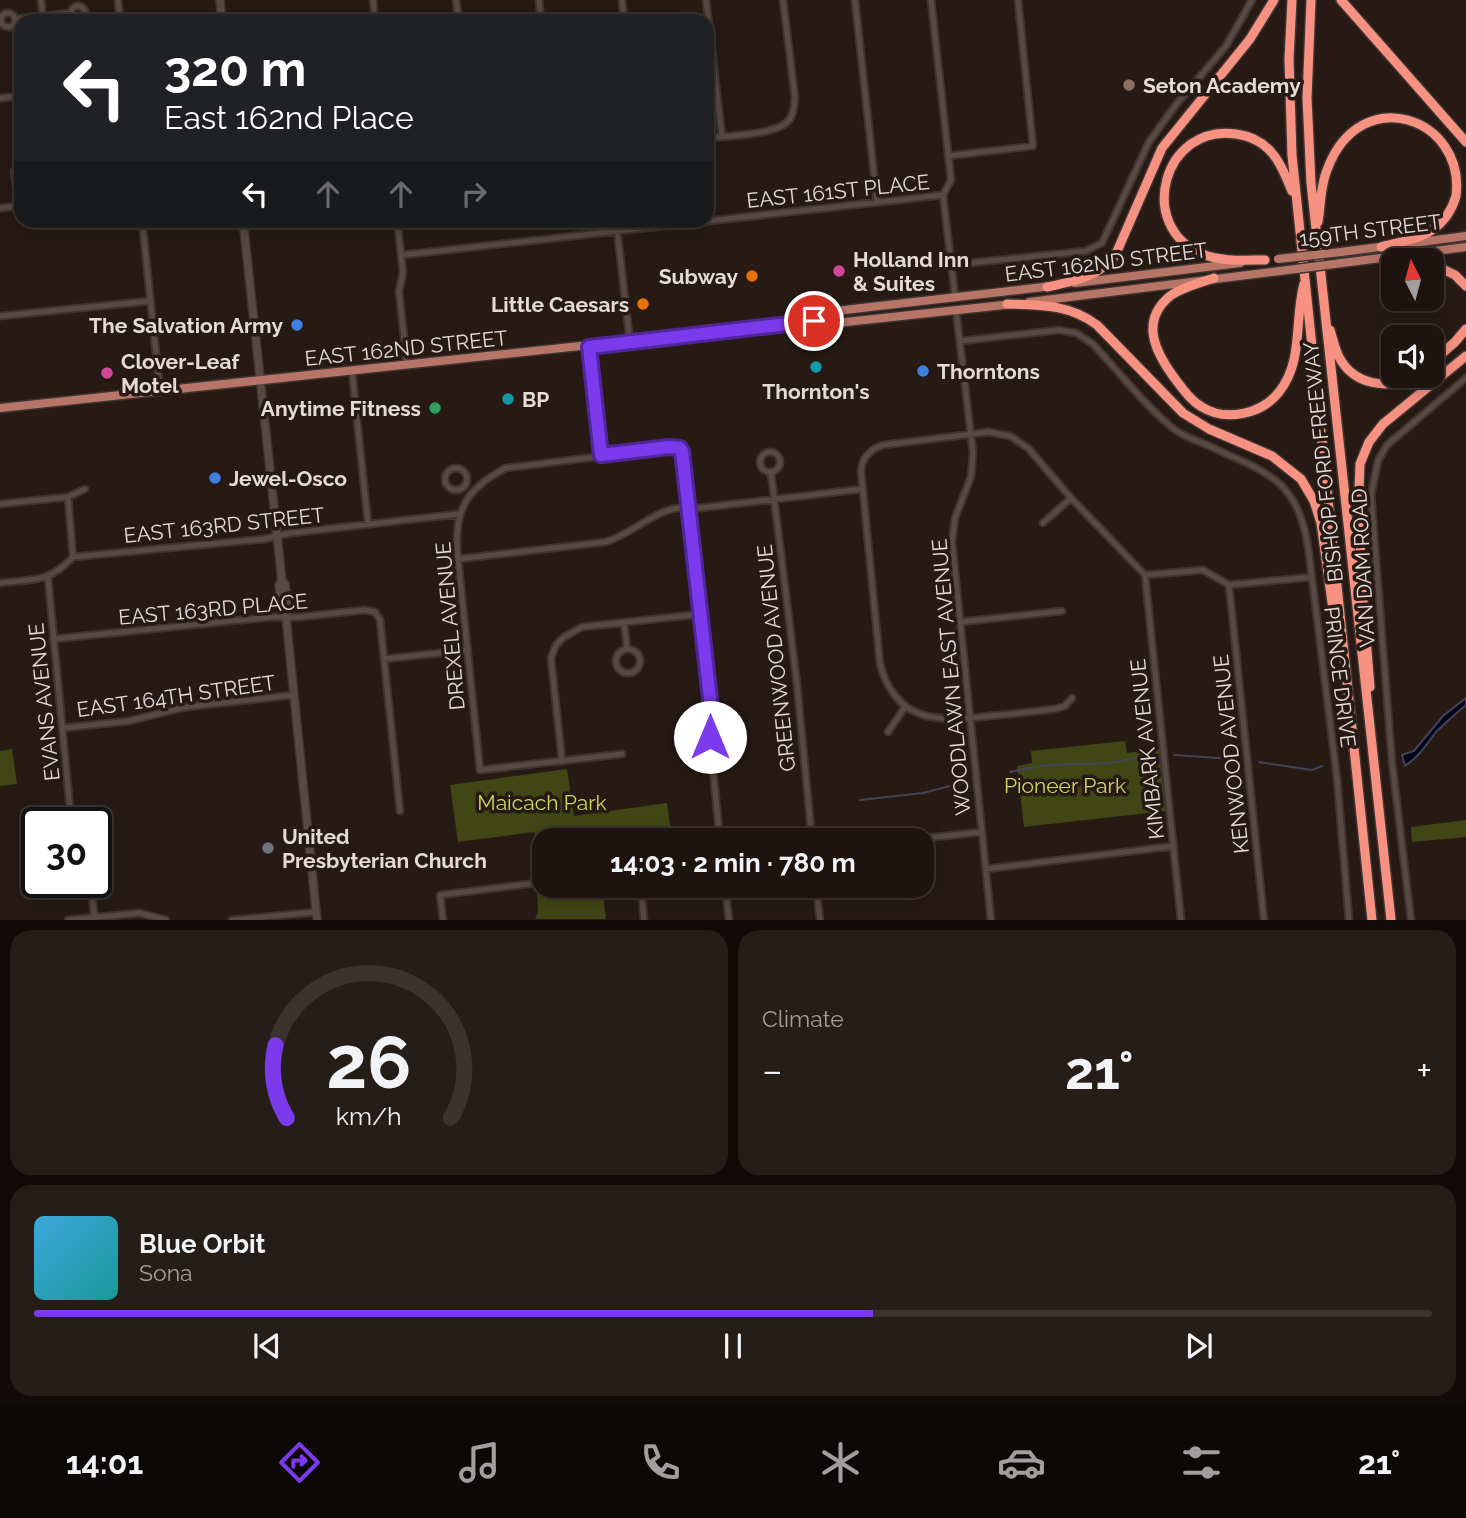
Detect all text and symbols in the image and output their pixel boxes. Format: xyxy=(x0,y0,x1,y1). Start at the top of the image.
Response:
text: 320 m xyxy=(164,40,306,97)
icon: left xyxy=(49,42,140,133)
place label: Seton Academy xyxy=(1143,73,1301,98)
marker: Seton Academy xyxy=(1121,77,1137,93)
text: East 162nd Place xyxy=(164,99,414,136)
street label: EAST 161ST PLACE xyxy=(745,169,931,213)
icon: left xyxy=(236,175,274,213)
icon: ahead xyxy=(309,175,347,213)
icon: ahead xyxy=(382,175,420,213)
icon: right xyxy=(455,175,493,213)
street label: 159TH STREET xyxy=(1298,209,1442,251)
street label: EAST 162ND STREET xyxy=(1003,237,1209,287)
place label: Holland Inn & Suites xyxy=(853,247,969,296)
north arrow xyxy=(1381,248,1444,312)
map controls xyxy=(1381,248,1444,388)
marker: Holland Inn & Suites xyxy=(831,263,847,279)
place label: Subway xyxy=(659,264,738,289)
marker: Subway xyxy=(744,268,760,284)
pin xyxy=(784,291,844,351)
place label: Little Caesars xyxy=(491,292,629,317)
marker: Little Caesars xyxy=(635,296,651,312)
icon: arrive xyxy=(795,302,833,340)
place label: The Salvation Army xyxy=(89,313,283,338)
marker: The Salvation Army xyxy=(289,317,305,333)
street label: EAST 162ND STREET xyxy=(303,325,509,371)
button: sound xyxy=(1381,325,1444,388)
street label: BISHOP FORD FREEWAY xyxy=(1298,340,1348,583)
place label: Clover-Leaf Motel xyxy=(121,349,240,398)
marker: Thornton's xyxy=(808,359,824,375)
place label: Thorntons xyxy=(937,359,1040,384)
marker: Thorntons xyxy=(915,363,931,379)
marker: Clover-Leaf Motel xyxy=(99,365,115,381)
place label: Thornton's xyxy=(762,379,870,404)
place label: BP xyxy=(522,387,549,412)
marker: BP xyxy=(500,391,516,407)
place label: Anytime Fitness xyxy=(261,396,421,421)
marker: Anytime Fitness xyxy=(427,400,443,416)
place label: Jewel-Osco xyxy=(229,466,347,491)
marker: Jewel-Osco xyxy=(207,470,223,486)
street label: VAN DAM ROAD xyxy=(1346,488,1380,648)
street label: EAST 163RD STREET xyxy=(122,502,326,548)
street label: WOODLAWN EAST AVENUE xyxy=(926,537,976,817)
street label: DREXEL AVENUE xyxy=(430,541,470,711)
street label: GREENWOOD AVENUE xyxy=(752,543,800,773)
street label: EAST 163RD PLACE xyxy=(117,588,309,630)
street label: PRINCE DRIVE xyxy=(1319,605,1361,749)
street label: EVANS AVENUE xyxy=(23,622,65,782)
street label: KENWOOD AVENUE xyxy=(1208,653,1254,855)
street label: KIMBARK AVENUE xyxy=(1125,657,1169,841)
street label: EAST 164TH STREET xyxy=(75,670,277,722)
position arrow xyxy=(673,700,747,774)
park label: Pioneer Park xyxy=(1004,773,1126,798)
park label: Maicach Park xyxy=(477,790,607,815)
speed limit sign: 30 xyxy=(21,807,112,898)
place label: United Presbyterian Church xyxy=(282,824,487,873)
marker: United Presbyterian Church xyxy=(260,840,276,856)
text: 14:03 · 2 min · 780 m xyxy=(610,848,856,878)
text: Climate xyxy=(762,1005,844,1032)
text: 26 xyxy=(326,1021,412,1106)
text: 21° xyxy=(1065,1040,1134,1101)
text: − xyxy=(762,1048,782,1093)
text: + xyxy=(1416,1048,1432,1093)
text: km/h xyxy=(336,1101,402,1131)
text: Blue Orbit xyxy=(139,1229,266,1259)
text: Sona xyxy=(139,1259,193,1286)
icon: previous xyxy=(248,1327,286,1365)
icon: pause xyxy=(714,1327,752,1365)
icon: next xyxy=(1180,1327,1218,1365)
icon: directions xyxy=(275,1438,324,1487)
icon: music xyxy=(455,1438,504,1487)
icon: phone xyxy=(636,1438,685,1487)
icon: climate xyxy=(816,1438,865,1487)
icon: car xyxy=(997,1438,1046,1487)
icon: filters xyxy=(1177,1438,1226,1487)
text: 14:01 xyxy=(66,1444,143,1481)
text: 21° xyxy=(1358,1444,1400,1481)

